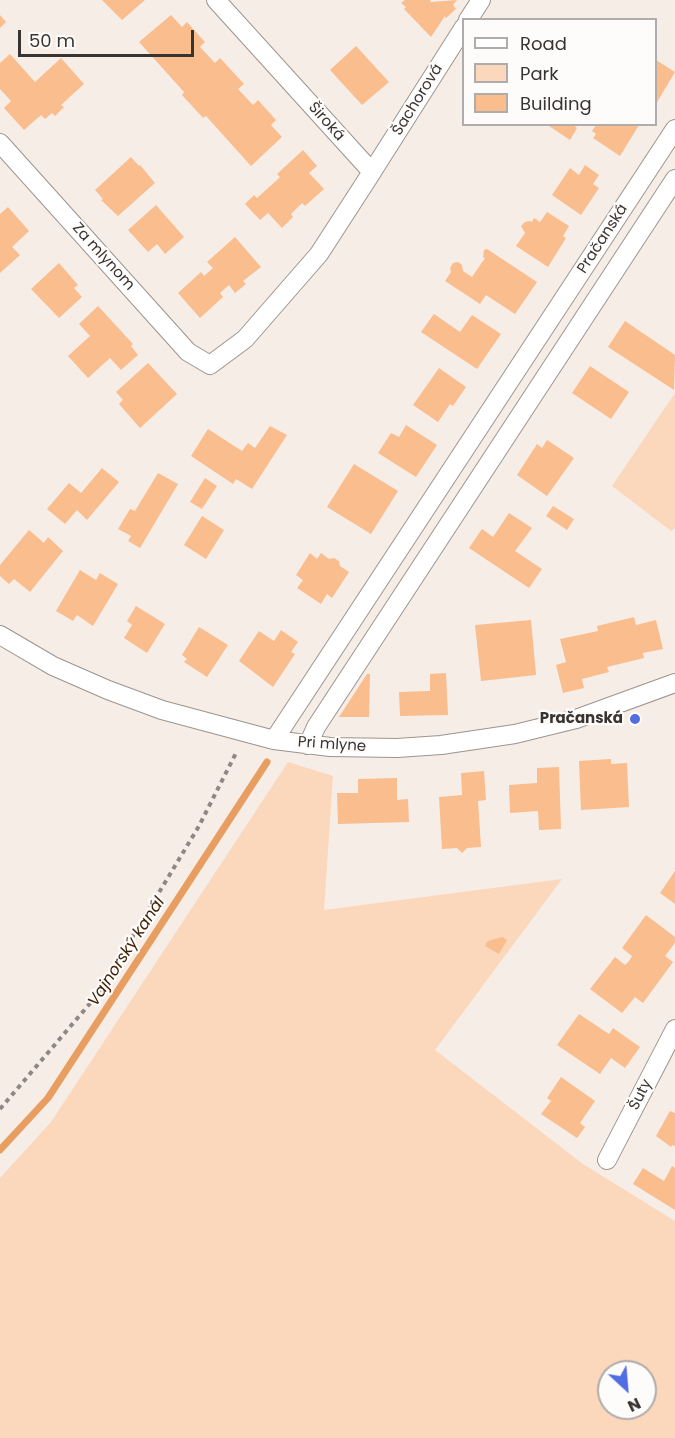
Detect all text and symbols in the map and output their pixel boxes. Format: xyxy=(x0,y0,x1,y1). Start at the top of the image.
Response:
scale bar xyxy=(21,18,196,56)
legend xyxy=(462,18,657,126)
text: 50 m xyxy=(29,28,75,53)
text: Road xyxy=(520,31,567,56)
street label: Šachorová xyxy=(389,61,447,139)
text: Park xyxy=(520,61,559,86)
text: Building xyxy=(520,91,592,116)
street label: Široká xyxy=(304,99,348,145)
street label: Pračanská xyxy=(574,201,632,277)
street label: Za mlynom xyxy=(68,220,138,294)
place label: Pračanská xyxy=(540,710,623,728)
marker: Pračanská xyxy=(628,712,642,726)
street label: Pri mlyne xyxy=(297,734,367,756)
water label: Vajnorský kanál xyxy=(85,894,169,1010)
street label: Šuty xyxy=(626,1077,656,1113)
north arrow xyxy=(597,1360,657,1420)
text: N xyxy=(624,1392,645,1418)

